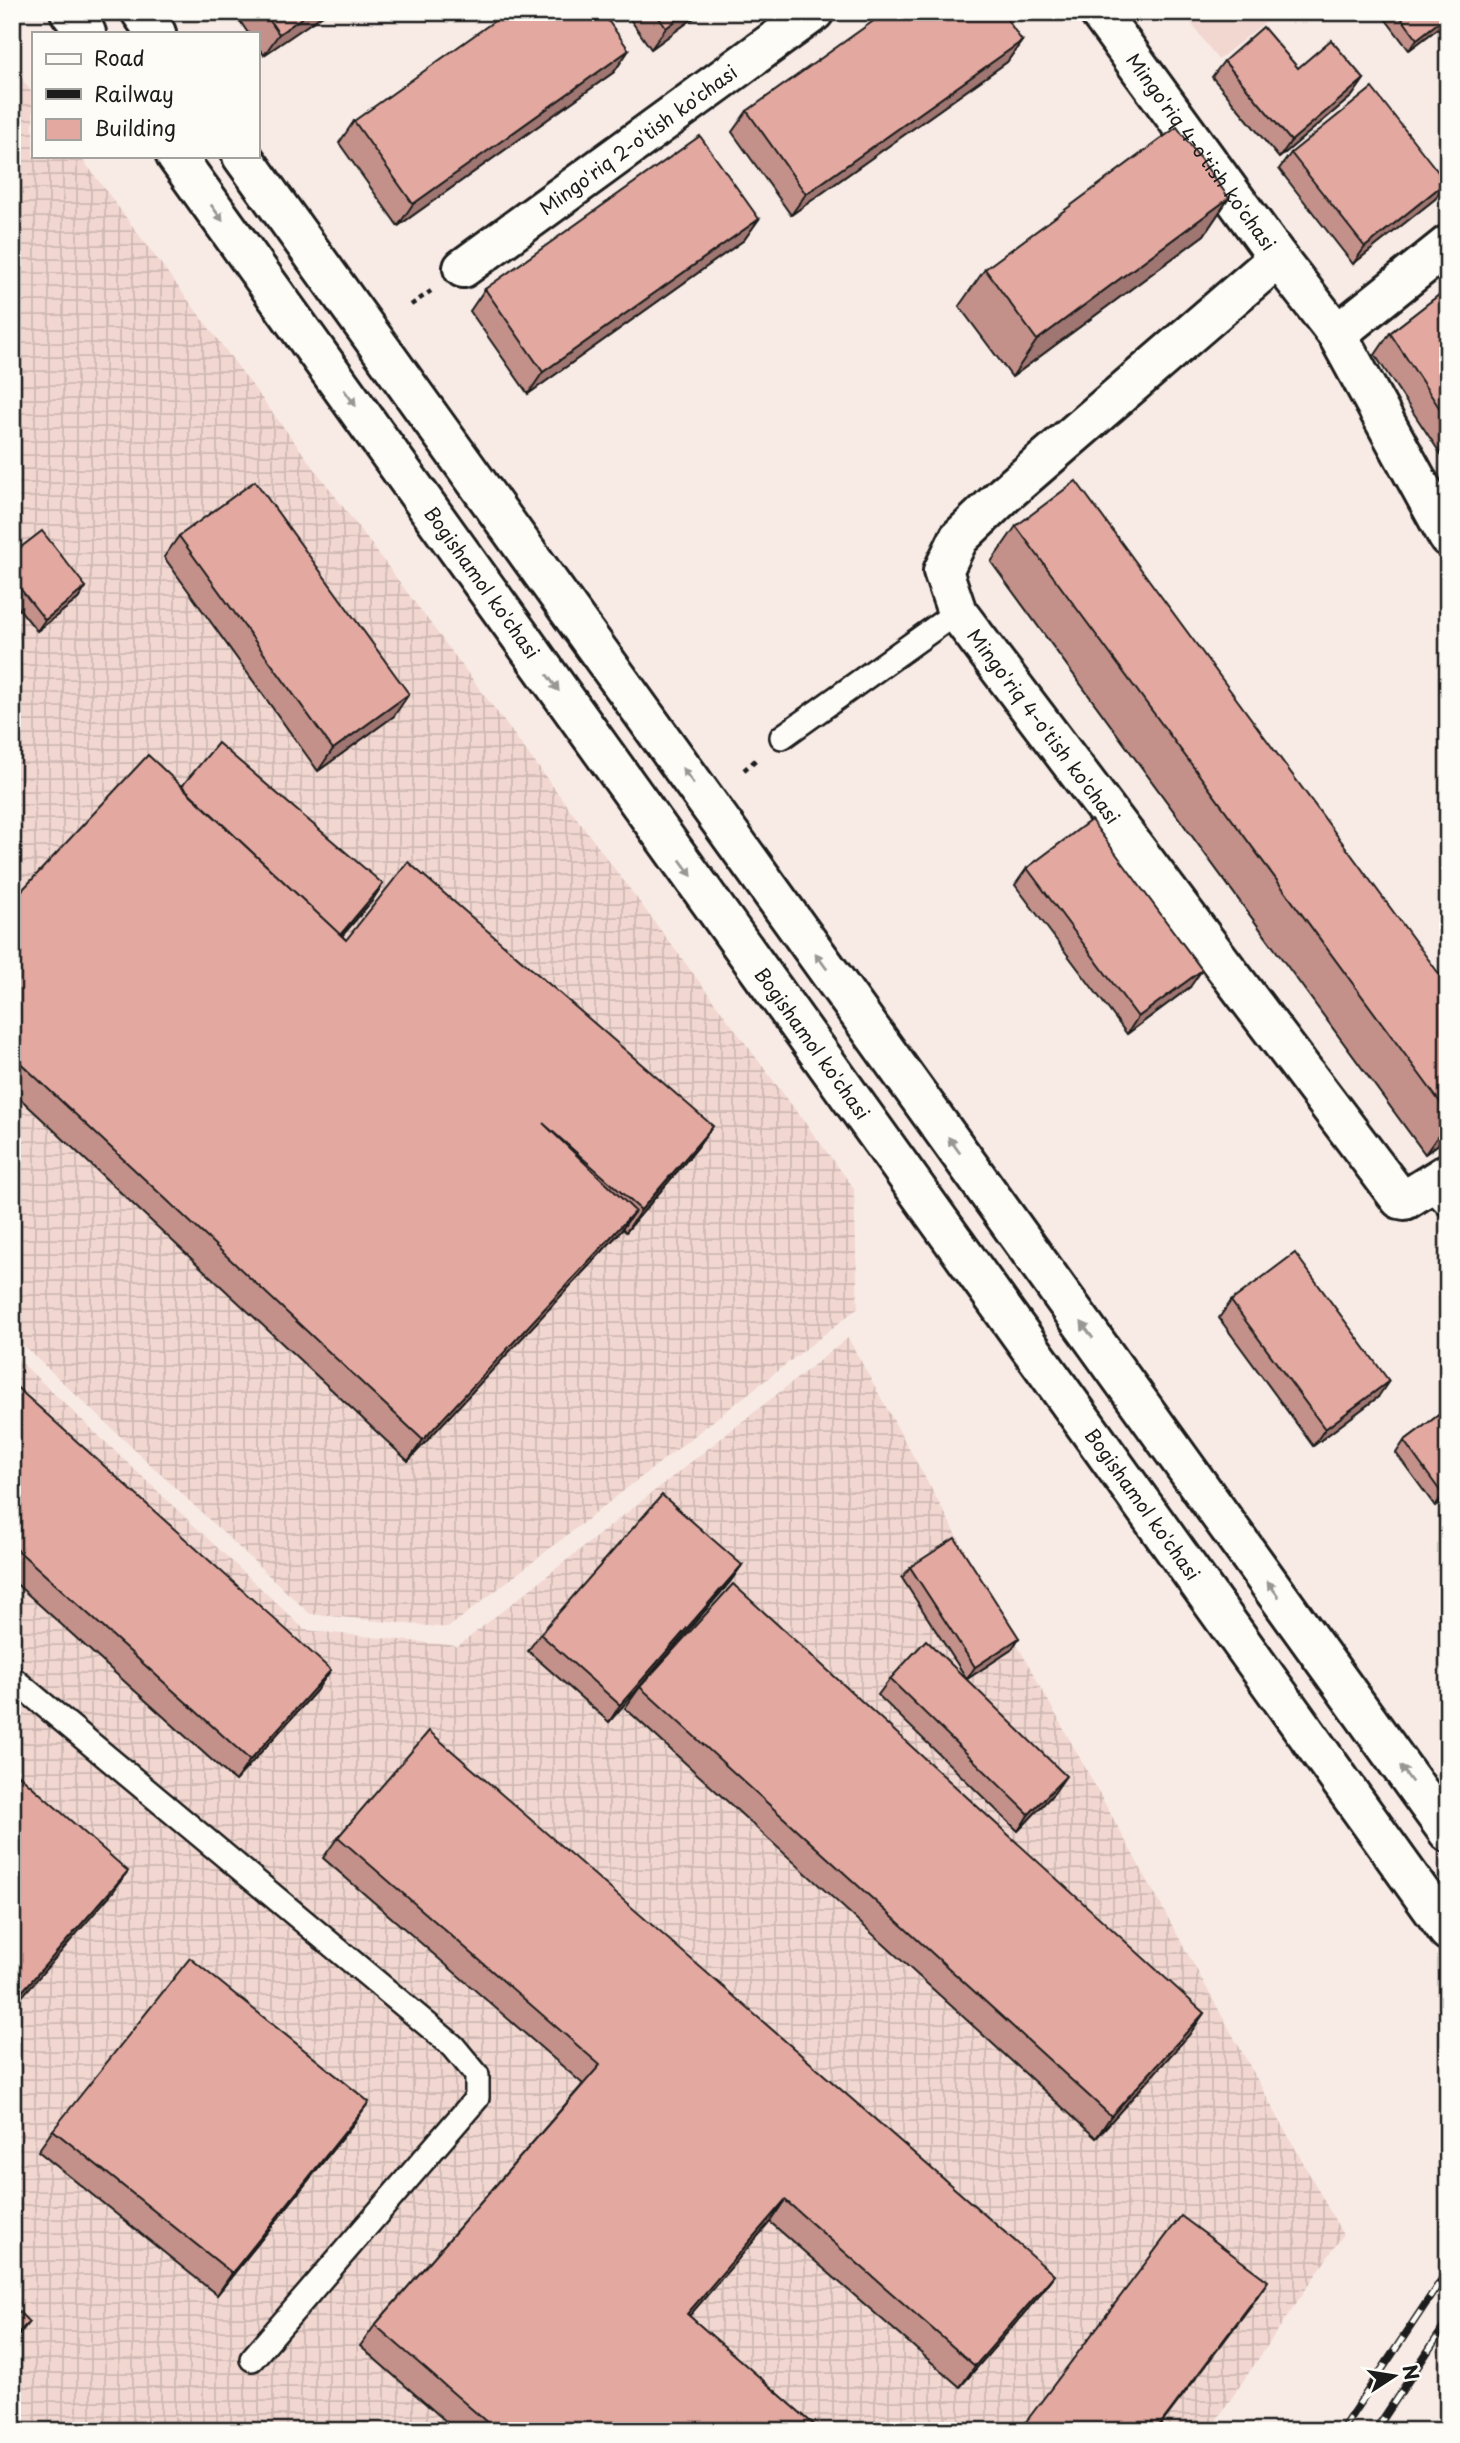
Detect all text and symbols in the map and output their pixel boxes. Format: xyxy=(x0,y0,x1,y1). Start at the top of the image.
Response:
legend xyxy=(32,32,259,158)
text: Road xyxy=(94,41,145,73)
street label: Mingo'riq 4-o'tish ko'chasi xyxy=(1120,47,1283,256)
street label: Mingo'riq 2-o'tish ko'chasi xyxy=(533,58,743,221)
text: Railway xyxy=(94,77,174,109)
text: Building xyxy=(94,111,176,143)
one-way arrow xyxy=(210,204,224,222)
one-way arrow xyxy=(343,389,357,407)
street label: Bogishamol ko'chasi xyxy=(418,500,547,664)
street label: Mingo'riq 4-o'tish ko'chasi xyxy=(961,622,1127,829)
one-way arrow xyxy=(546,674,560,692)
one-way arrow xyxy=(682,767,696,785)
one-way arrow xyxy=(679,859,693,877)
one-way arrow xyxy=(814,952,828,970)
street label: Bogishamol ko'chasi xyxy=(749,961,877,1125)
one-way arrow xyxy=(947,1136,961,1154)
one-way arrow xyxy=(1080,1321,1094,1339)
street label: Bogishamol ko'chasi xyxy=(1079,1422,1207,1586)
one-way arrow xyxy=(1266,1580,1280,1598)
one-way arrow xyxy=(1399,1765,1413,1783)
north arrow xyxy=(1358,2342,1428,2412)
text: N xyxy=(1396,2362,1427,2383)

